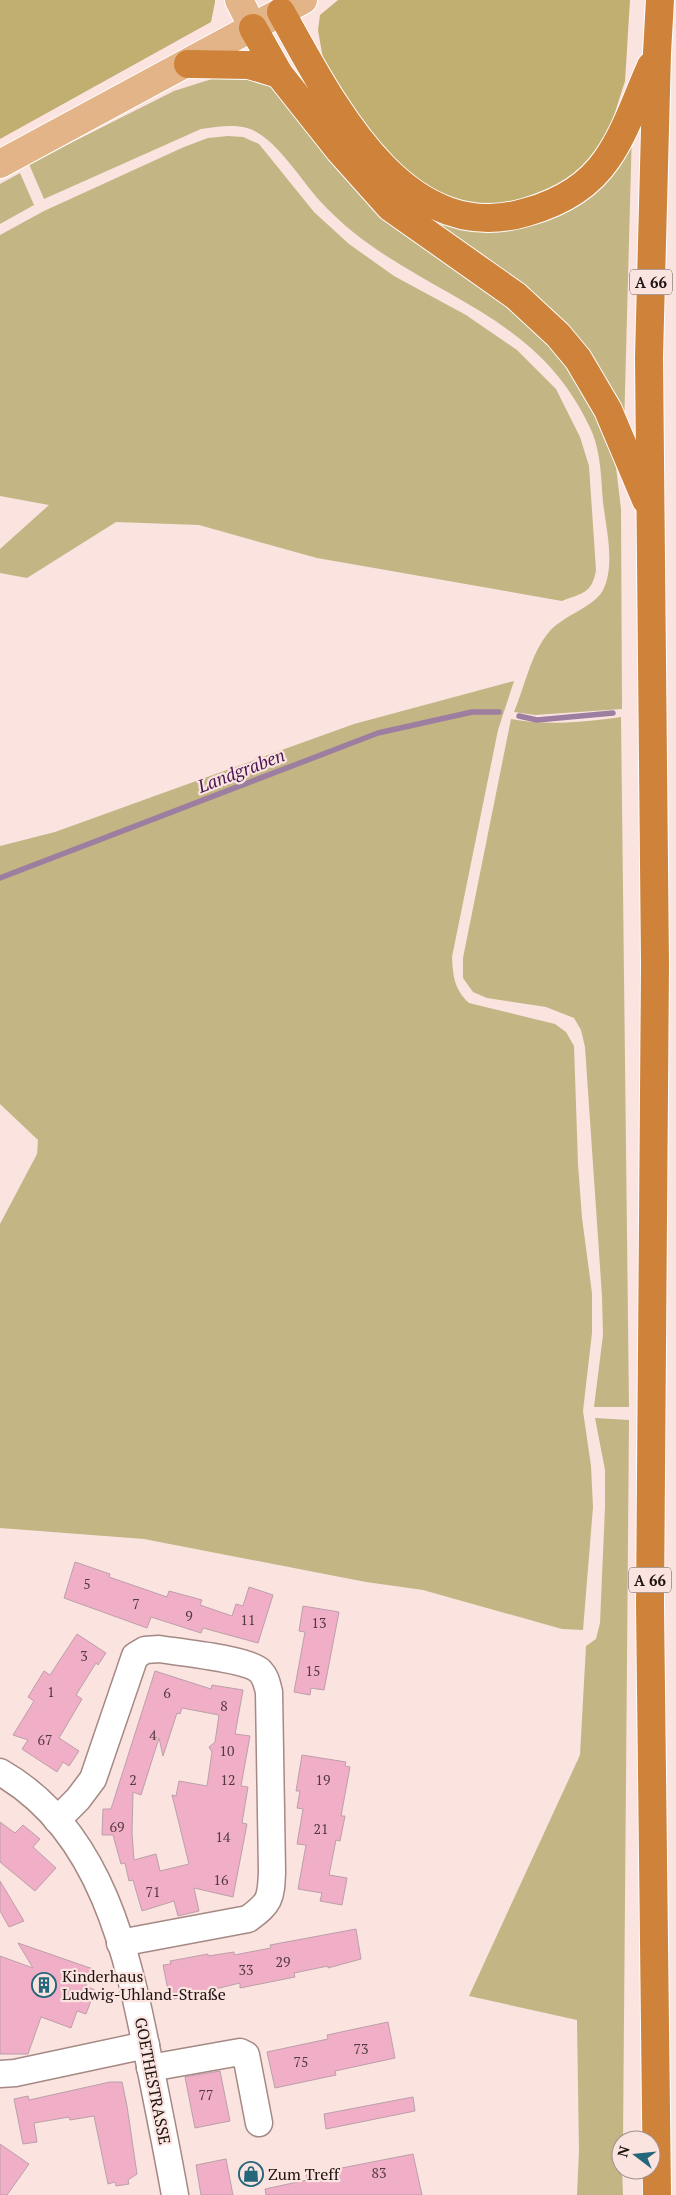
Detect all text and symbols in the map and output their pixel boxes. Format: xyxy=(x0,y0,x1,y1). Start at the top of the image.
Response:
road number: A 66 xyxy=(630,270,672,294)
water label: Landgraben xyxy=(193,742,288,798)
road number: A 66 xyxy=(629,1568,671,1592)
house number: 5 xyxy=(83,1574,91,1593)
house number: 7 xyxy=(132,1594,140,1613)
house number: 9 xyxy=(185,1606,193,1625)
house number: 11 xyxy=(241,1610,255,1629)
house number: 13 xyxy=(312,1613,326,1632)
house number: 3 xyxy=(80,1646,88,1665)
house number: 15 xyxy=(306,1661,320,1680)
house number: 1 xyxy=(47,1682,55,1701)
house number: 6 xyxy=(163,1683,171,1702)
house number: 8 xyxy=(220,1696,228,1715)
house number: 4 xyxy=(149,1725,157,1744)
house number: 67 xyxy=(38,1730,52,1749)
house number: 10 xyxy=(220,1741,234,1760)
house number: 2 xyxy=(129,1770,137,1789)
house number: 12 xyxy=(221,1770,235,1789)
house number: 19 xyxy=(316,1770,330,1789)
house number: 69 xyxy=(110,1817,124,1836)
house number: 21 xyxy=(314,1819,328,1838)
house number: 14 xyxy=(216,1827,231,1846)
house number: 16 xyxy=(214,1870,229,1889)
house number: 71 xyxy=(146,1882,160,1901)
house number: 29 xyxy=(276,1952,290,1971)
house number: 33 xyxy=(239,1960,253,1979)
place label: Kinderhaus Ludwig-Uhland-Straße xyxy=(62,1965,226,2005)
building icon: Kinderhaus Ludwig-Uhland-Straße xyxy=(31,1972,57,1998)
street label: GOETHESTRASSE xyxy=(130,2016,176,2146)
house number: 73 xyxy=(354,2039,368,2058)
house number: 75 xyxy=(294,2052,308,2071)
house number: 77 xyxy=(199,2085,213,2104)
north arrow xyxy=(611,2130,661,2180)
text: N xyxy=(612,2143,634,2159)
shop icon: Zum Treff xyxy=(238,2161,264,2187)
place label: Zum Treff xyxy=(268,2163,341,2185)
house number: 83 xyxy=(372,2163,386,2182)

